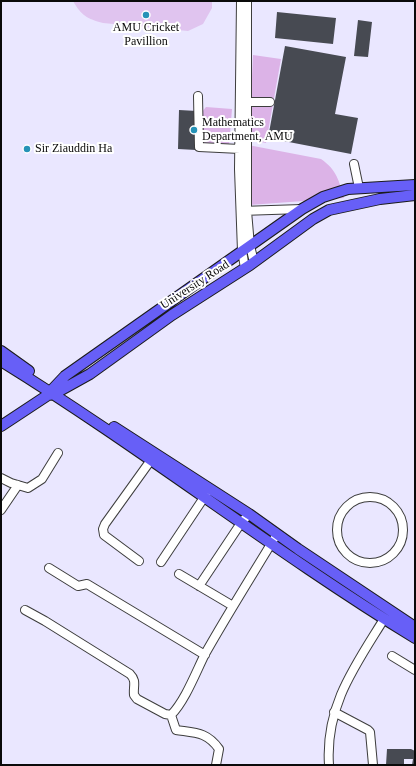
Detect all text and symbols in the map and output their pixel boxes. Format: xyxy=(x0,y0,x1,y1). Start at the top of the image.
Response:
marker: AMU Cricket Pavillion xyxy=(141,10,151,20)
place label: AMU Cricket Pavillion xyxy=(113,21,179,49)
place label: Mathematics Department, AMU xyxy=(202,116,293,144)
marker: Mathematics Department, AMU xyxy=(189,125,199,135)
place label: Sir Ziauddin Ha xyxy=(35,142,112,156)
marker: Sir Ziauddin Ha xyxy=(22,144,32,154)
street label: University Road xyxy=(158,257,232,313)

